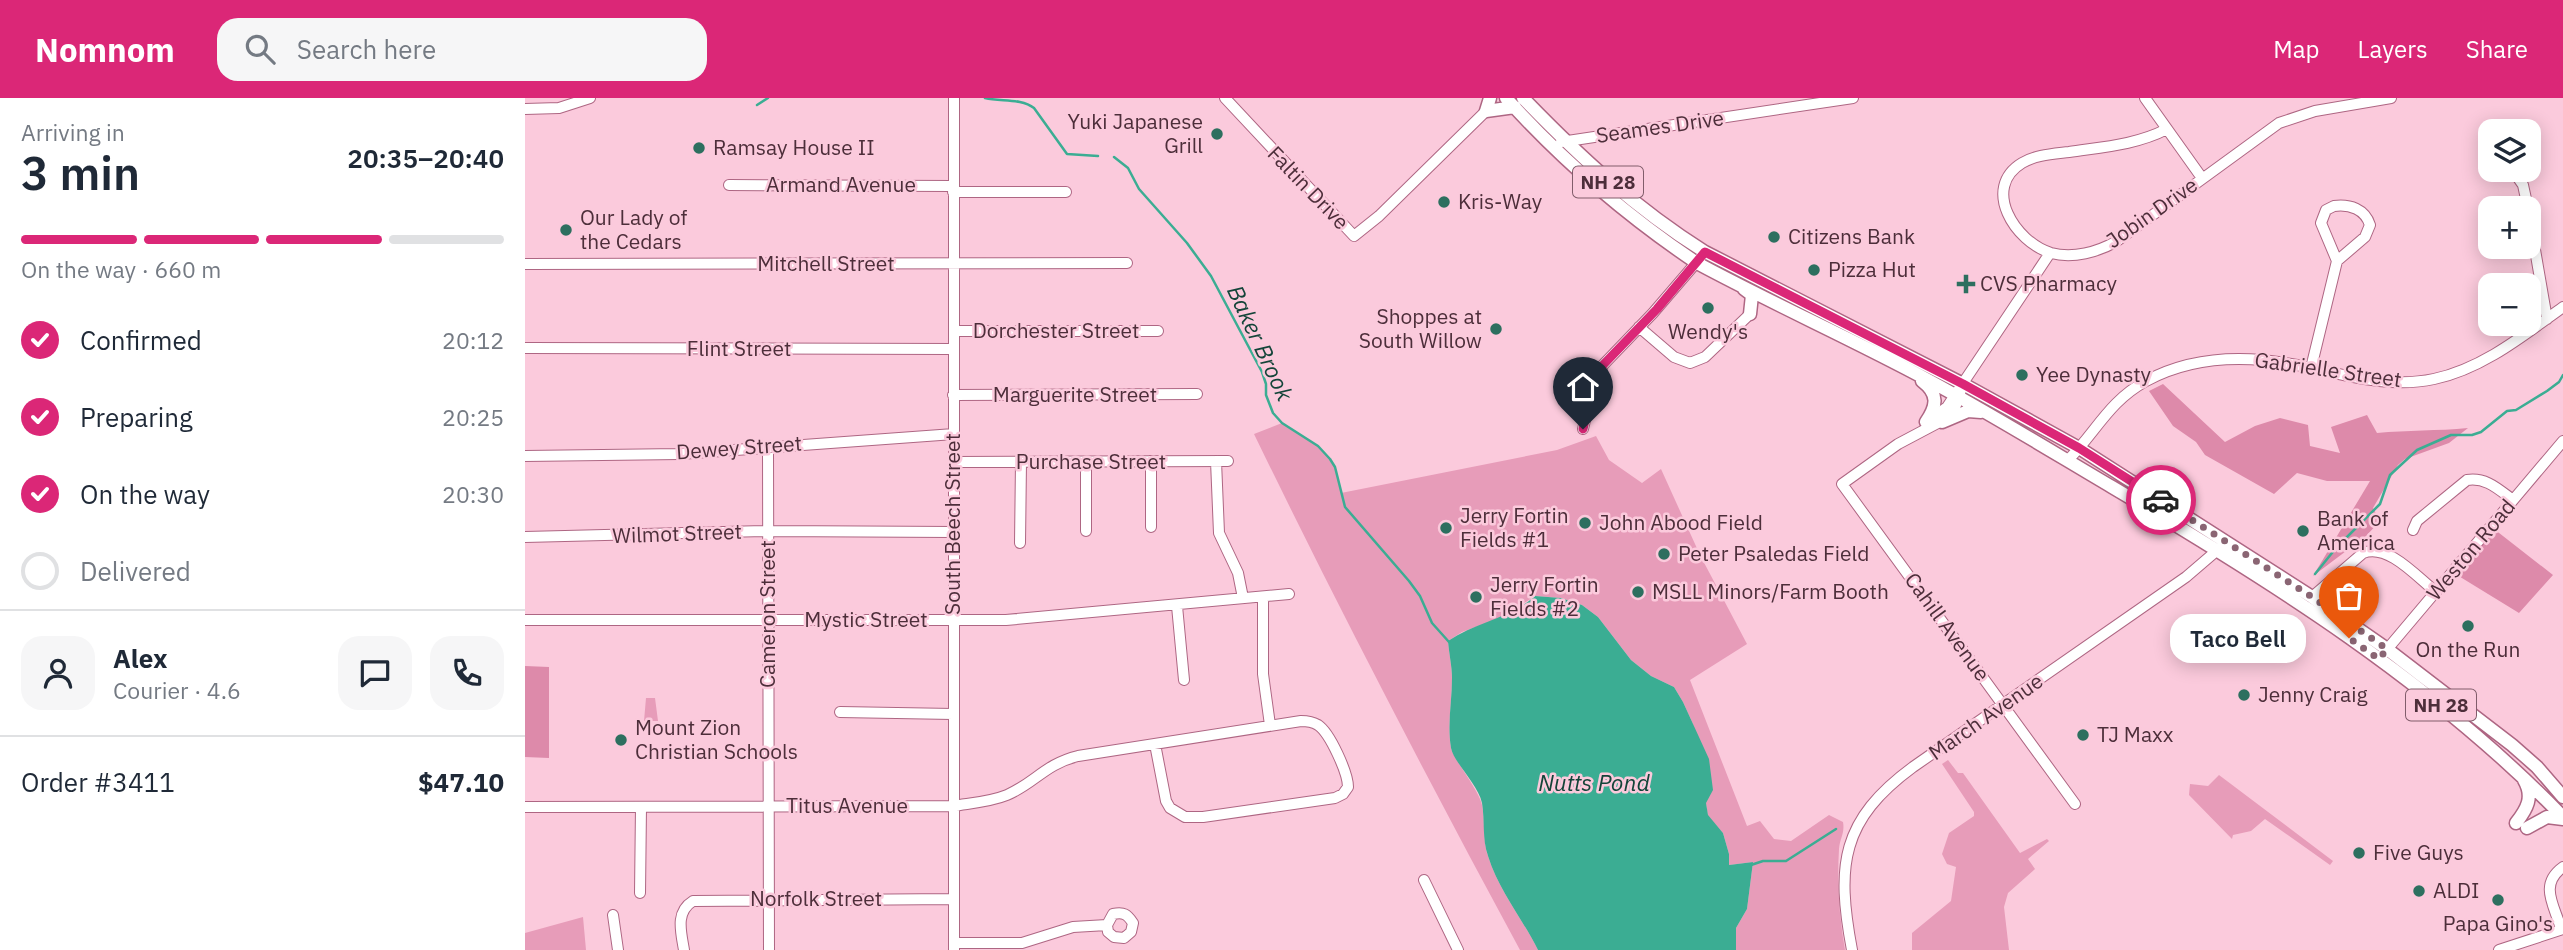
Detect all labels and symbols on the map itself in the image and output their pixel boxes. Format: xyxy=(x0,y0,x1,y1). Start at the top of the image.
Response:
street label: Seames Drive xyxy=(1594,103,1726,149)
place label: Yuki Japanese Grill xyxy=(1067,107,1203,159)
marker: Yuki Japanese Grill xyxy=(1209,126,1225,142)
place label: Ramsay House II xyxy=(713,133,875,161)
street label: Faltin Drive xyxy=(1262,139,1356,235)
marker: Ramsay House II xyxy=(691,140,707,156)
road number: NH 28 xyxy=(1573,166,1643,198)
street label: Armand Avenue xyxy=(766,170,916,198)
street label: Jobin Drive xyxy=(2100,170,2203,254)
place label: Kris-Way xyxy=(1458,187,1543,215)
marker: Kris-Way xyxy=(1436,194,1452,210)
place label: Our Lady of the Cedars xyxy=(580,203,687,255)
marker: Our Lady of the Cedars xyxy=(558,222,574,238)
place label: Citizens Bank xyxy=(1788,222,1915,250)
marker: Citizens Bank xyxy=(1766,229,1782,245)
street label: Mitchell Street xyxy=(757,249,895,277)
place label: Pizza Hut xyxy=(1828,255,1916,283)
marker: Pizza Hut xyxy=(1806,262,1822,278)
place label: CVS Pharmacy xyxy=(1980,269,2117,297)
marker: CVS Pharmacy xyxy=(1958,276,1974,292)
water label: Baker Brook xyxy=(1221,280,1301,406)
marker: Wendy's xyxy=(1700,300,1716,316)
place label: Shoppes at South Willow xyxy=(1359,302,1482,354)
street label: Dorchester Street xyxy=(973,316,1139,344)
place label: Wendy's xyxy=(1668,317,1748,345)
marker: Shoppes at South Willow xyxy=(1488,321,1504,337)
street label: Flint Street xyxy=(687,334,791,362)
street label: Gabrielle Street xyxy=(2253,345,2403,393)
pin xyxy=(1553,357,1613,429)
place label: Yee Dynasty xyxy=(2036,360,2152,388)
marker: Yee Dynasty xyxy=(2014,367,2030,383)
street label: Marguerite Street xyxy=(993,380,1157,408)
street label: Dewey Street xyxy=(675,429,803,465)
street label: South Beech Street xyxy=(938,433,966,615)
street label: Purchase Street xyxy=(1016,447,1166,475)
courier xyxy=(2126,465,2196,535)
street label: Weston Road xyxy=(2420,493,2521,606)
place label: Jerry Fortin Fields #1 xyxy=(1460,501,1569,553)
place label: Bank of America xyxy=(2317,504,2395,556)
place label: John Abood Field xyxy=(1599,508,1763,536)
marker: John Abood Field xyxy=(1577,515,1593,531)
street label: Wilmot Street xyxy=(612,517,742,549)
marker: Jerry Fortin Fields #1 xyxy=(1438,520,1454,536)
marker: Bank of America xyxy=(2295,523,2311,539)
place label: Peter Psaledas Field xyxy=(1678,539,1870,567)
street label: Cameron Street xyxy=(753,540,781,688)
marker: Peter Psaledas Field xyxy=(1656,546,1672,562)
street label: Cahill Avenue xyxy=(1899,566,1997,686)
pin xyxy=(2319,566,2379,638)
place label: Jerry Fortin Fields #2 xyxy=(1490,570,1599,622)
place label: MSLL Minors/Farm Booth xyxy=(1652,577,1889,605)
marker: MSLL Minors/Farm Booth xyxy=(1630,584,1646,600)
marker: Jerry Fortin Fields #2 xyxy=(1468,589,1484,605)
street label: Mystic Street xyxy=(804,605,928,633)
callout: Taco Bell xyxy=(2171,614,2307,662)
marker: On the Run xyxy=(2460,618,2476,634)
place label: On the Run xyxy=(2416,635,2520,663)
street label: March Avenue xyxy=(1923,666,2048,766)
place label: Jenny Craig xyxy=(2258,680,2368,708)
marker: Jenny Craig xyxy=(2236,687,2252,703)
road number: NH 28 xyxy=(2406,690,2476,720)
place label: Mount Zion Christian Schools xyxy=(635,713,798,765)
place label: TJ Maxx xyxy=(2097,720,2174,748)
marker: TJ Maxx xyxy=(2075,727,2091,743)
marker: Mount Zion Christian Schools xyxy=(613,732,629,748)
water label: Nutts Pond xyxy=(1538,767,1650,797)
street label: Titus Avenue xyxy=(786,791,908,819)
place label: Five Guys xyxy=(2373,838,2464,866)
marker: Five Guys xyxy=(2351,845,2367,861)
place label: ALDI xyxy=(2433,876,2479,904)
marker: ALDI xyxy=(2411,883,2427,899)
street label: Norfolk Street xyxy=(750,884,882,912)
marker: Papa Gino's xyxy=(2490,892,2506,908)
place label: Papa Gino's xyxy=(2443,909,2553,937)

